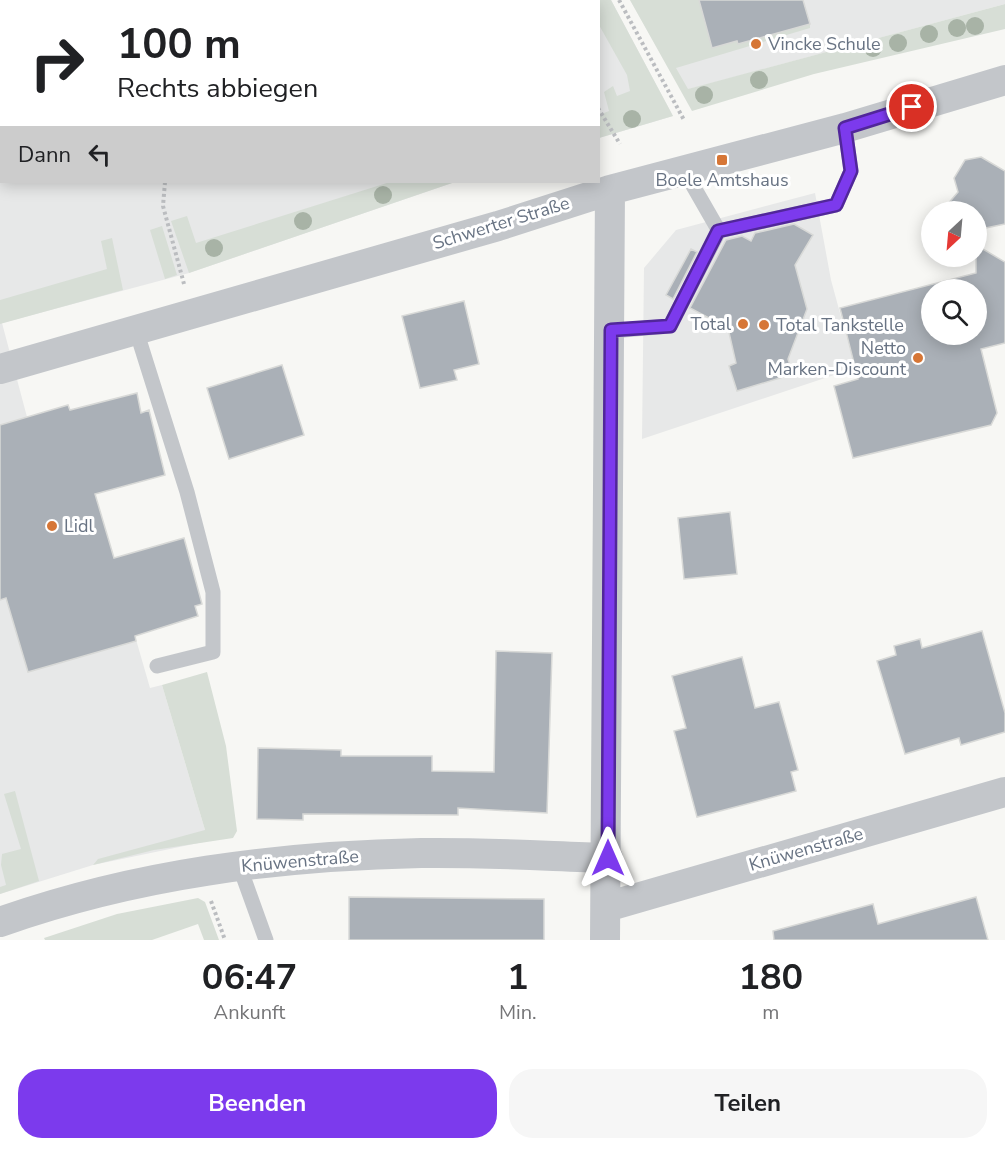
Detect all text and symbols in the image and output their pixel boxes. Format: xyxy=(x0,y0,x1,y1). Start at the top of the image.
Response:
text: 100 m xyxy=(117,16,241,73)
icon: right xyxy=(18,24,96,102)
place label: Vincke Schule xyxy=(767,32,881,56)
marker: Vincke Schule xyxy=(749,37,763,51)
text: Rechts abbiegen xyxy=(117,70,318,107)
pin xyxy=(886,81,937,132)
icon: arrive xyxy=(895,90,928,123)
icon: left xyxy=(83,138,116,171)
text: Dann xyxy=(18,140,71,170)
marker: Boele Amtshaus xyxy=(715,153,729,167)
place label: Boele Amtshaus xyxy=(655,168,789,192)
street label: Schwerter Straße xyxy=(430,191,572,255)
north arrow xyxy=(921,201,987,267)
map controls xyxy=(921,201,987,345)
button: search xyxy=(921,279,987,345)
place label: Total xyxy=(690,312,732,336)
place label: Total Tankstelle xyxy=(776,313,904,337)
marker: Total xyxy=(736,317,750,331)
marker: Total Tankstelle xyxy=(757,318,771,332)
place label: Netto Marken-Discount xyxy=(767,336,907,381)
marker: Netto Marken-Discount xyxy=(911,351,925,365)
place label: Lidl xyxy=(64,514,94,538)
marker: Lidl xyxy=(45,519,59,533)
street label: Knüwenstraße xyxy=(746,821,866,877)
position arrow xyxy=(576,826,640,890)
street label: Knüwenstraße xyxy=(240,844,360,878)
text: 06:47 xyxy=(202,953,297,1002)
text: 1 xyxy=(507,953,529,1002)
text: 180 xyxy=(738,953,803,1002)
text: Ankunft xyxy=(214,999,285,1026)
text: Min. xyxy=(499,999,537,1026)
text: m xyxy=(762,999,779,1026)
button: Beenden xyxy=(18,1069,497,1138)
button: Teilen xyxy=(509,1069,987,1138)

